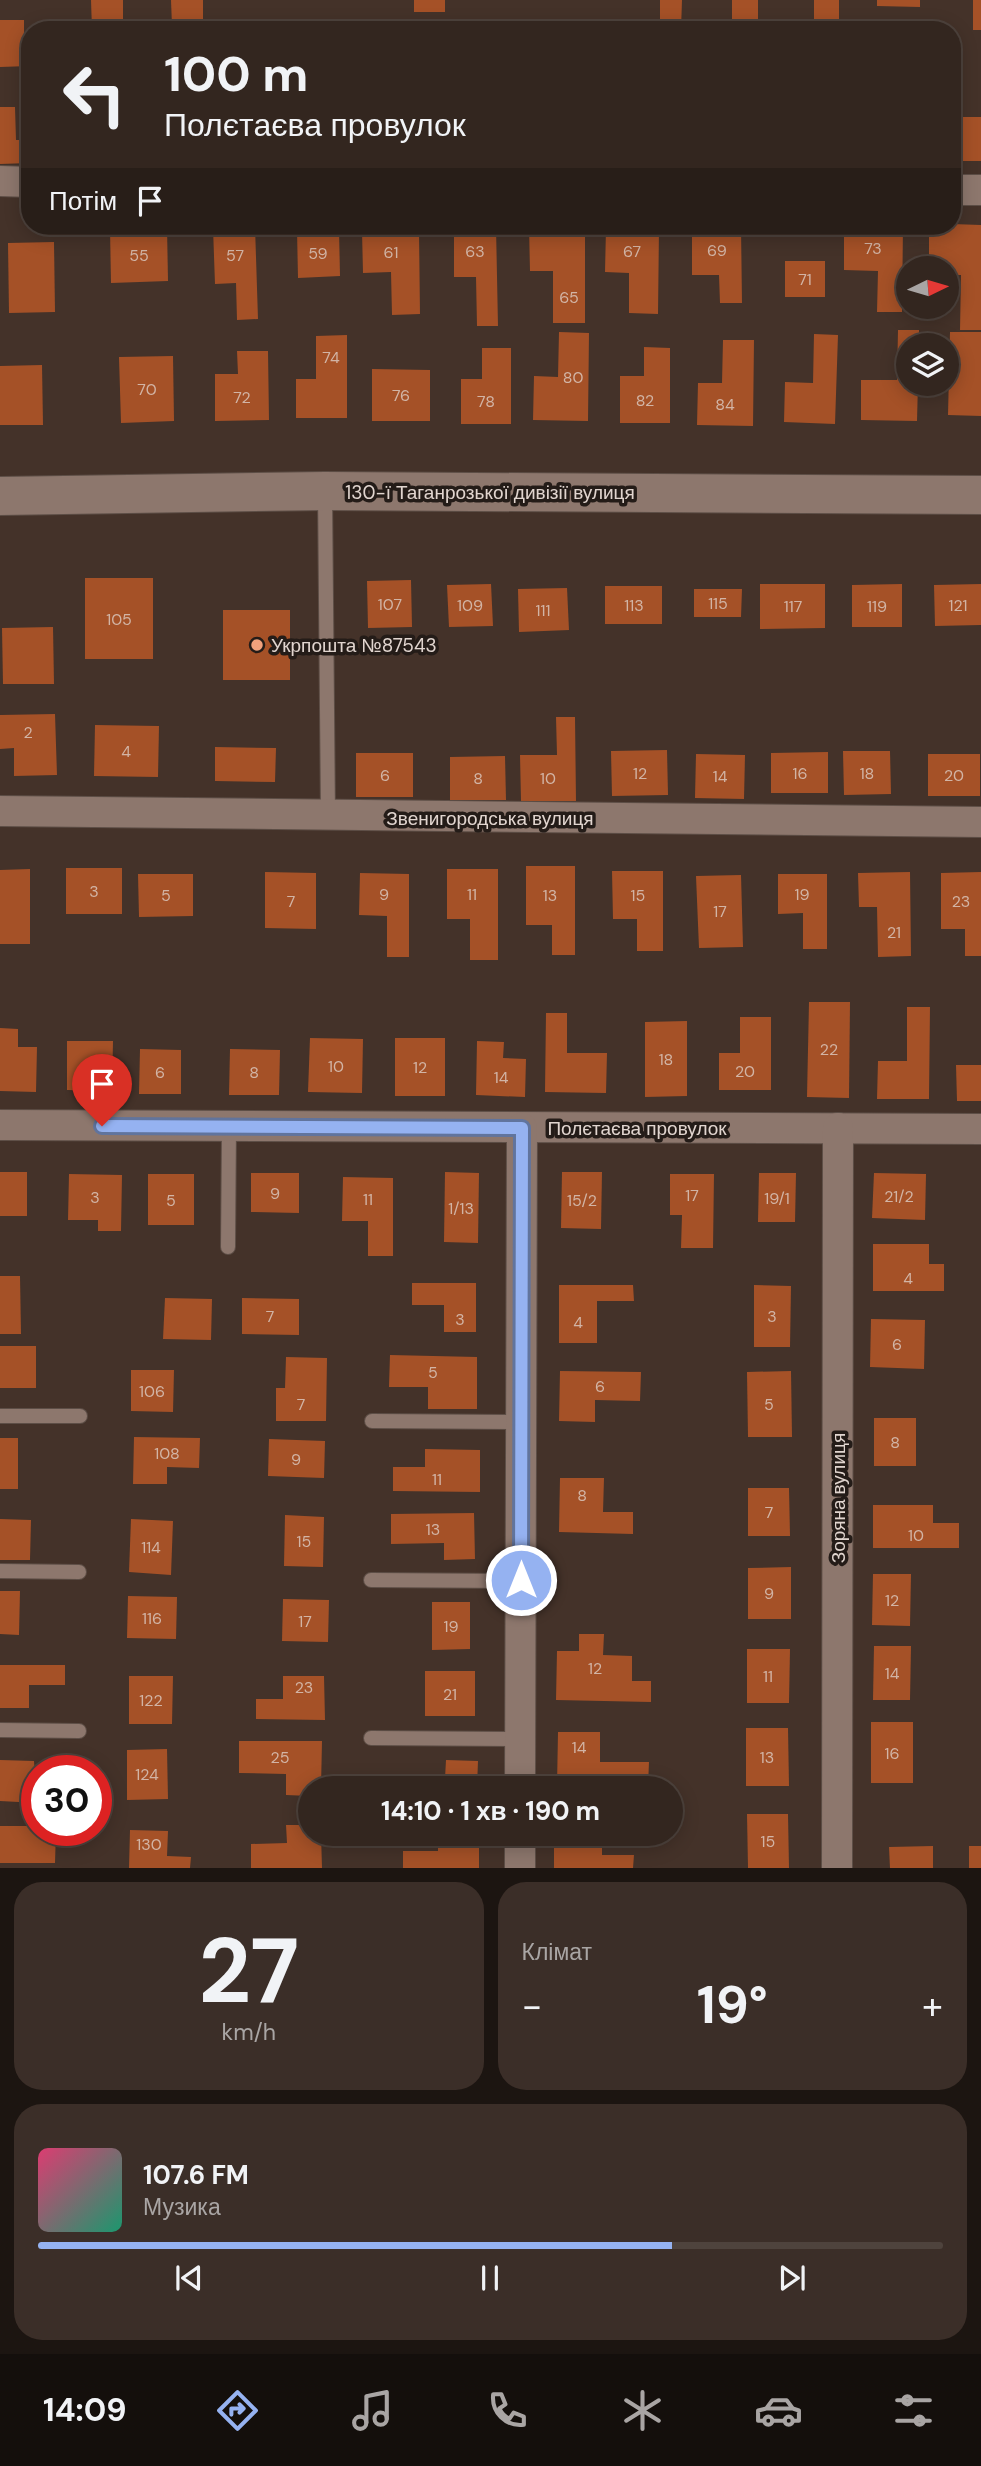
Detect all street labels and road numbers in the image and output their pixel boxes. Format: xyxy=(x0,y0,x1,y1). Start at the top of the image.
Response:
street label: 130-ї Таганрозької дивізії вулиця xyxy=(345,480,635,505)
street label: Звенигородська вулиця xyxy=(386,806,594,831)
street label: Полєтаєва провулок xyxy=(547,1116,727,1141)
street label: Зоряна вулиця xyxy=(826,1433,851,1563)

